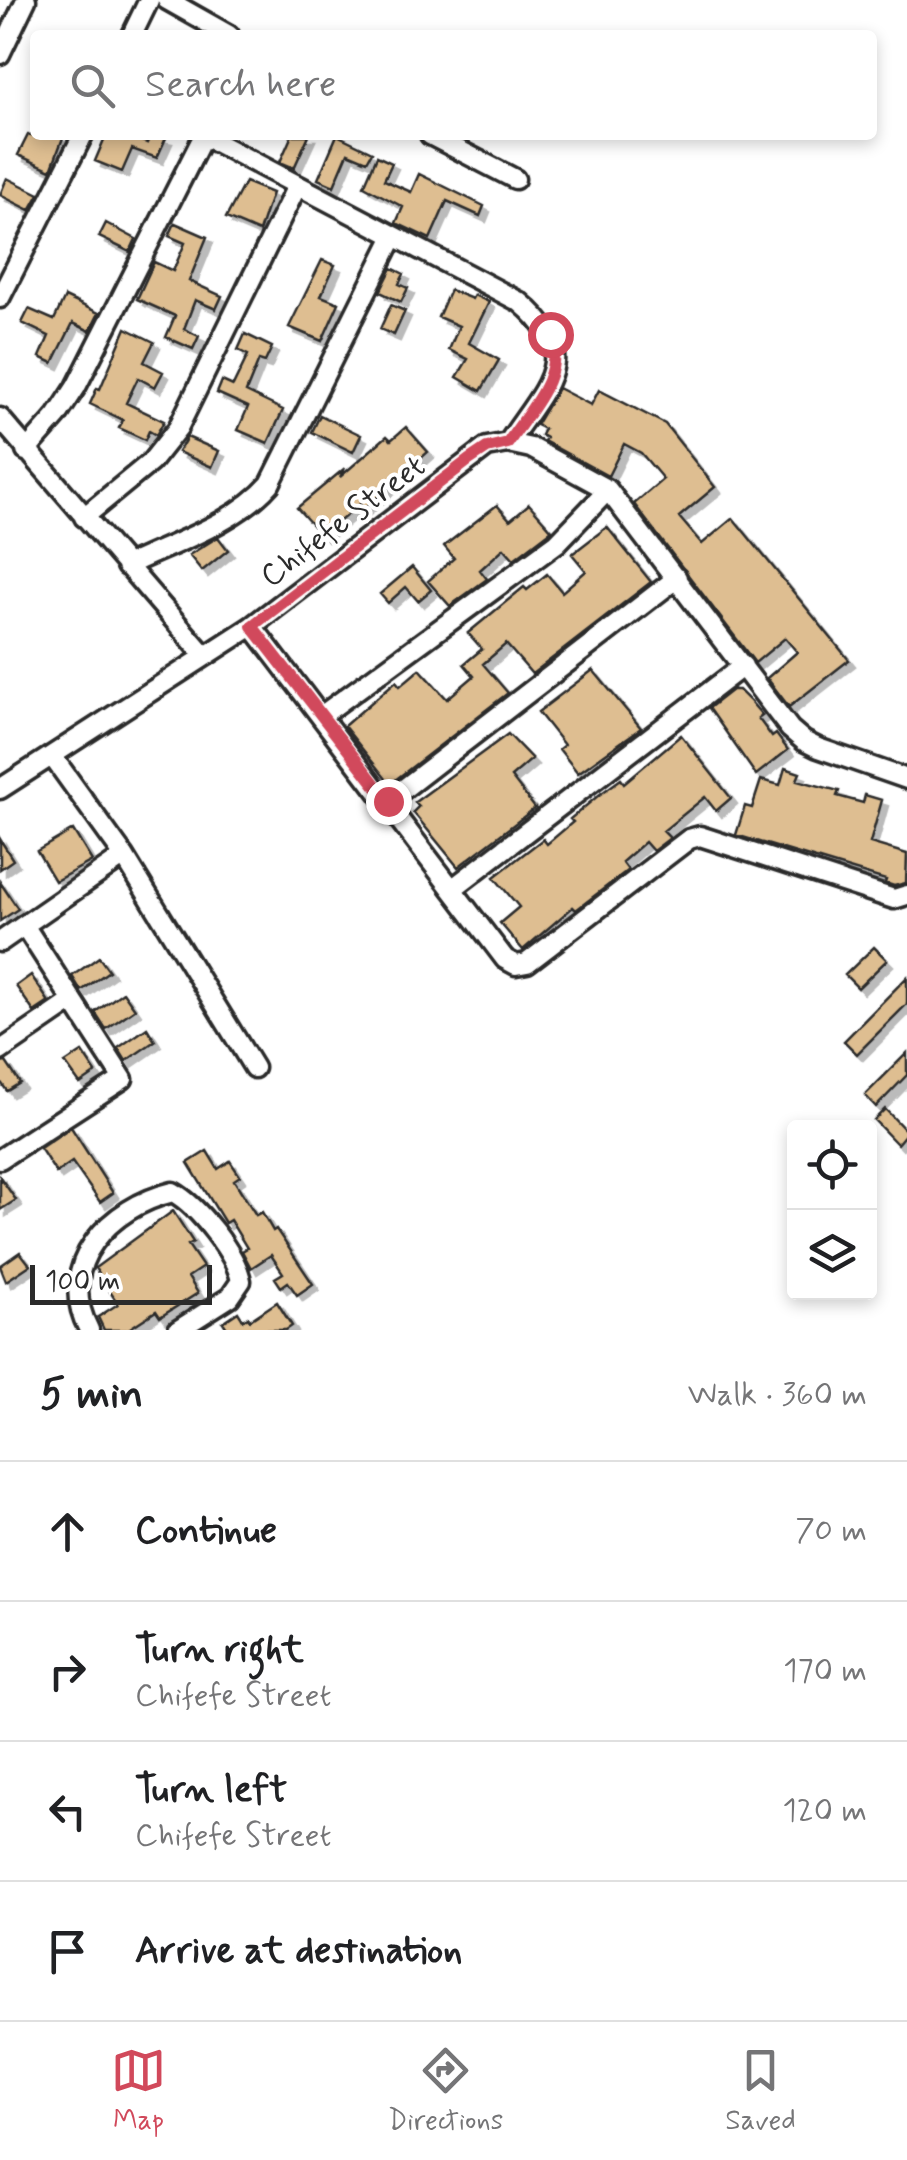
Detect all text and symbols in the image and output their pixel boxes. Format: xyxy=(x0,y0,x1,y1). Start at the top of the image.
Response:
search box xyxy=(30,30,877,140)
icon: search xyxy=(65,58,120,113)
text: Search here xyxy=(145,61,336,110)
route start xyxy=(528,312,574,358)
street label: Chifefe Street xyxy=(252,446,434,597)
route end xyxy=(366,779,412,825)
map controls xyxy=(787,1120,877,1300)
button: locate xyxy=(787,1120,877,1210)
button: layers xyxy=(787,1210,877,1300)
scale bar xyxy=(30,1260,212,1304)
text: 100 m xyxy=(45,1264,120,1301)
text: 5 min xyxy=(40,1368,143,1423)
text: Walk · 360 m xyxy=(688,1374,867,1416)
icon: ahead xyxy=(40,1504,95,1559)
text: Continue xyxy=(135,1507,277,1556)
text: 70 m xyxy=(795,1510,867,1552)
text: Turn right xyxy=(135,1626,304,1675)
icon: right xyxy=(40,1644,95,1699)
text: 170 m xyxy=(783,1650,867,1692)
text: Chifefe Street xyxy=(135,1675,331,1717)
text: Turn left xyxy=(135,1766,287,1815)
icon: left xyxy=(40,1784,95,1839)
text: 120 m xyxy=(782,1790,867,1832)
text: Chifefe Street xyxy=(135,1815,331,1857)
icon: arrive xyxy=(40,1924,95,1979)
text: Arrive at destination xyxy=(135,1927,462,1976)
tab: Map xyxy=(111,2043,166,2140)
tab: Directions xyxy=(388,2043,503,2140)
tab: Saved xyxy=(725,2043,796,2140)

